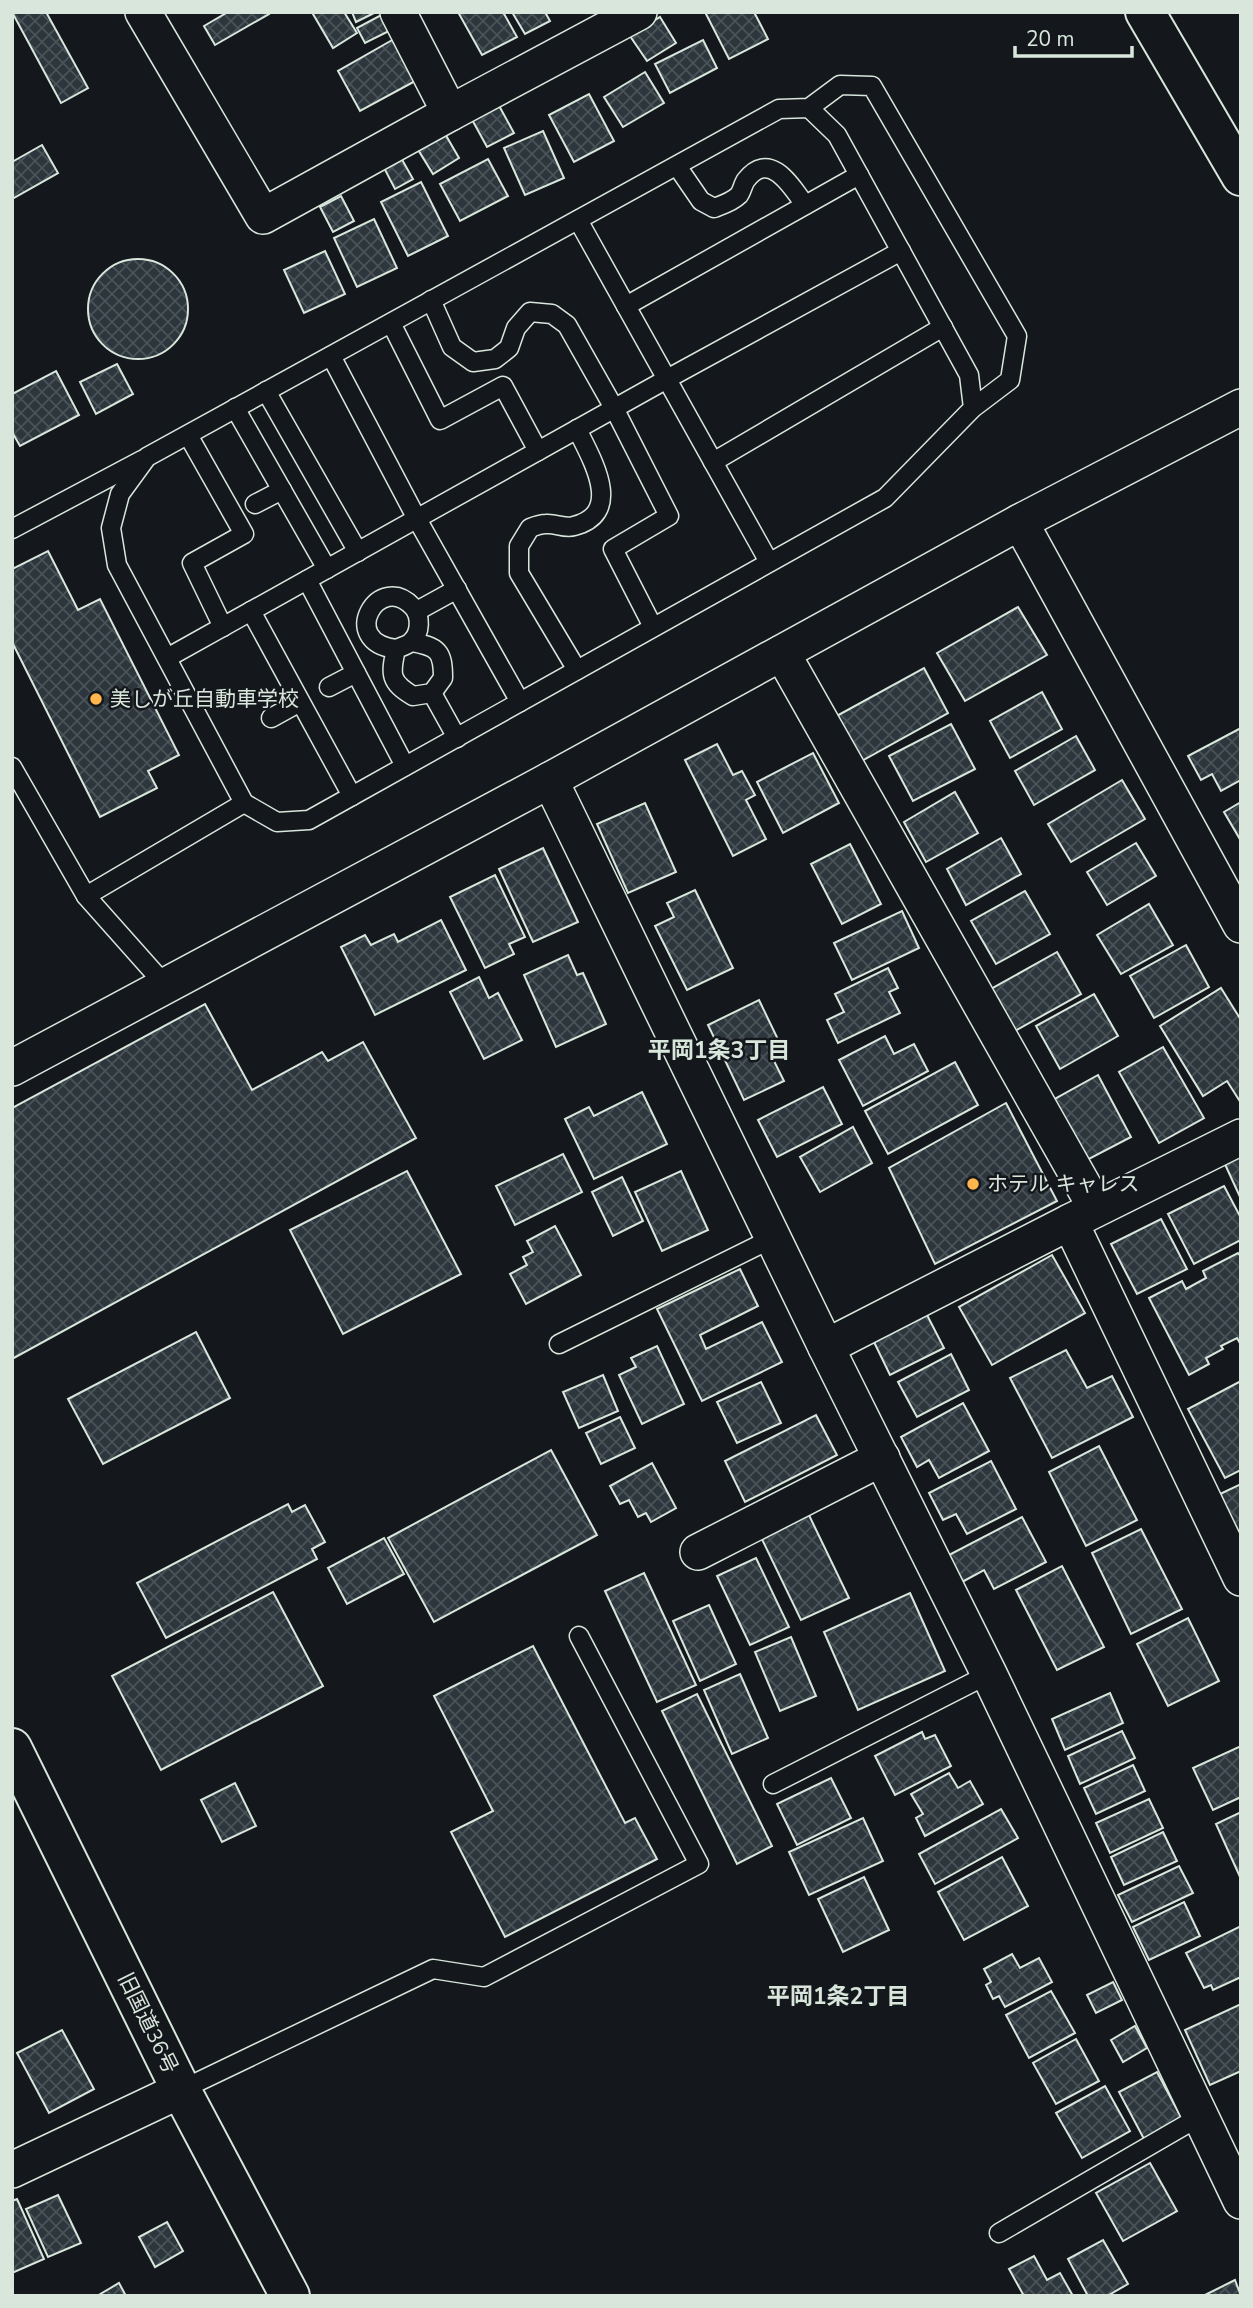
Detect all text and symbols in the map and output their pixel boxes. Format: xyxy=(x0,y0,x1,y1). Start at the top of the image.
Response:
scale bar xyxy=(1015,14,1132,58)
text: 20 m xyxy=(1026,25,1075,53)
place label: 美しが丘自動車学校 xyxy=(110,685,299,713)
marker: 美しが丘自動車学校 xyxy=(88,691,104,707)
district label: 平岡1条3丁目 xyxy=(648,1035,790,1066)
place label: ホテル キャレス xyxy=(987,1170,1139,1198)
marker: ホテル キャレス xyxy=(965,1176,981,1192)
street label: 旧国道36号 xyxy=(111,1968,185,2078)
district label: 平岡1条2丁目 xyxy=(767,1981,909,2012)

